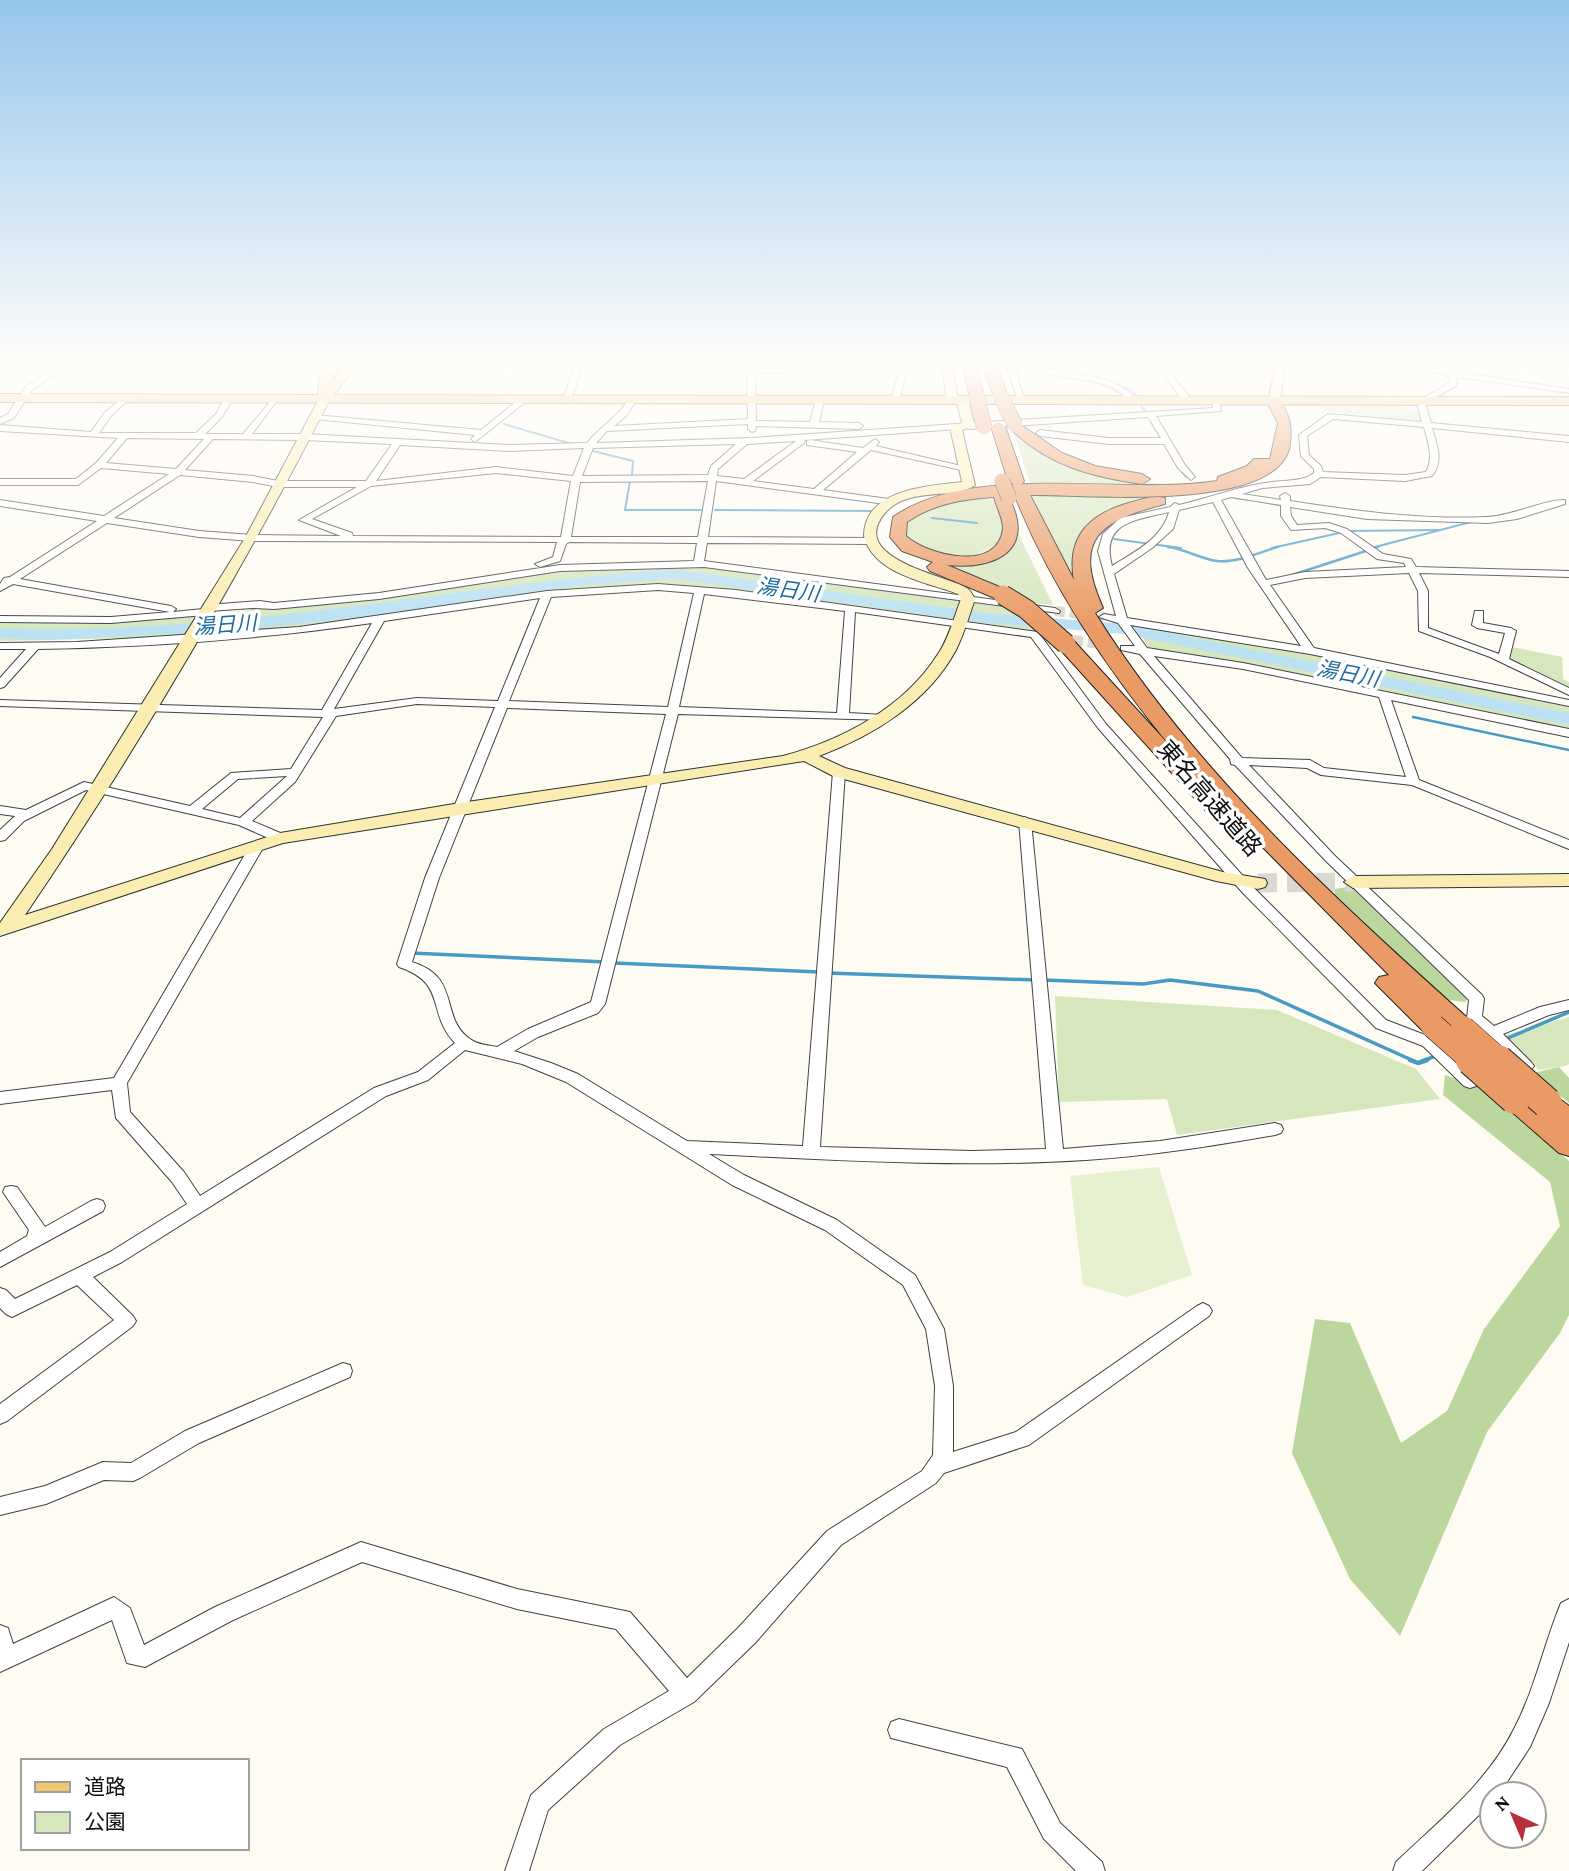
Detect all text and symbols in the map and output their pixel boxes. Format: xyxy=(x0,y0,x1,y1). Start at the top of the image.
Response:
water label: 湯日川 xyxy=(755,574,823,607)
water label: 湯日川 xyxy=(193,611,259,639)
water label: 湯日川 xyxy=(1315,656,1383,692)
street label: 東名高速道路 xyxy=(1153,735,1267,861)
legend xyxy=(21,1759,248,1850)
text: 道路 xyxy=(84,1775,126,1799)
north arrow xyxy=(1478,1780,1548,1850)
text: N xyxy=(1490,1791,1514,1815)
text: 公園 xyxy=(84,1810,126,1834)

